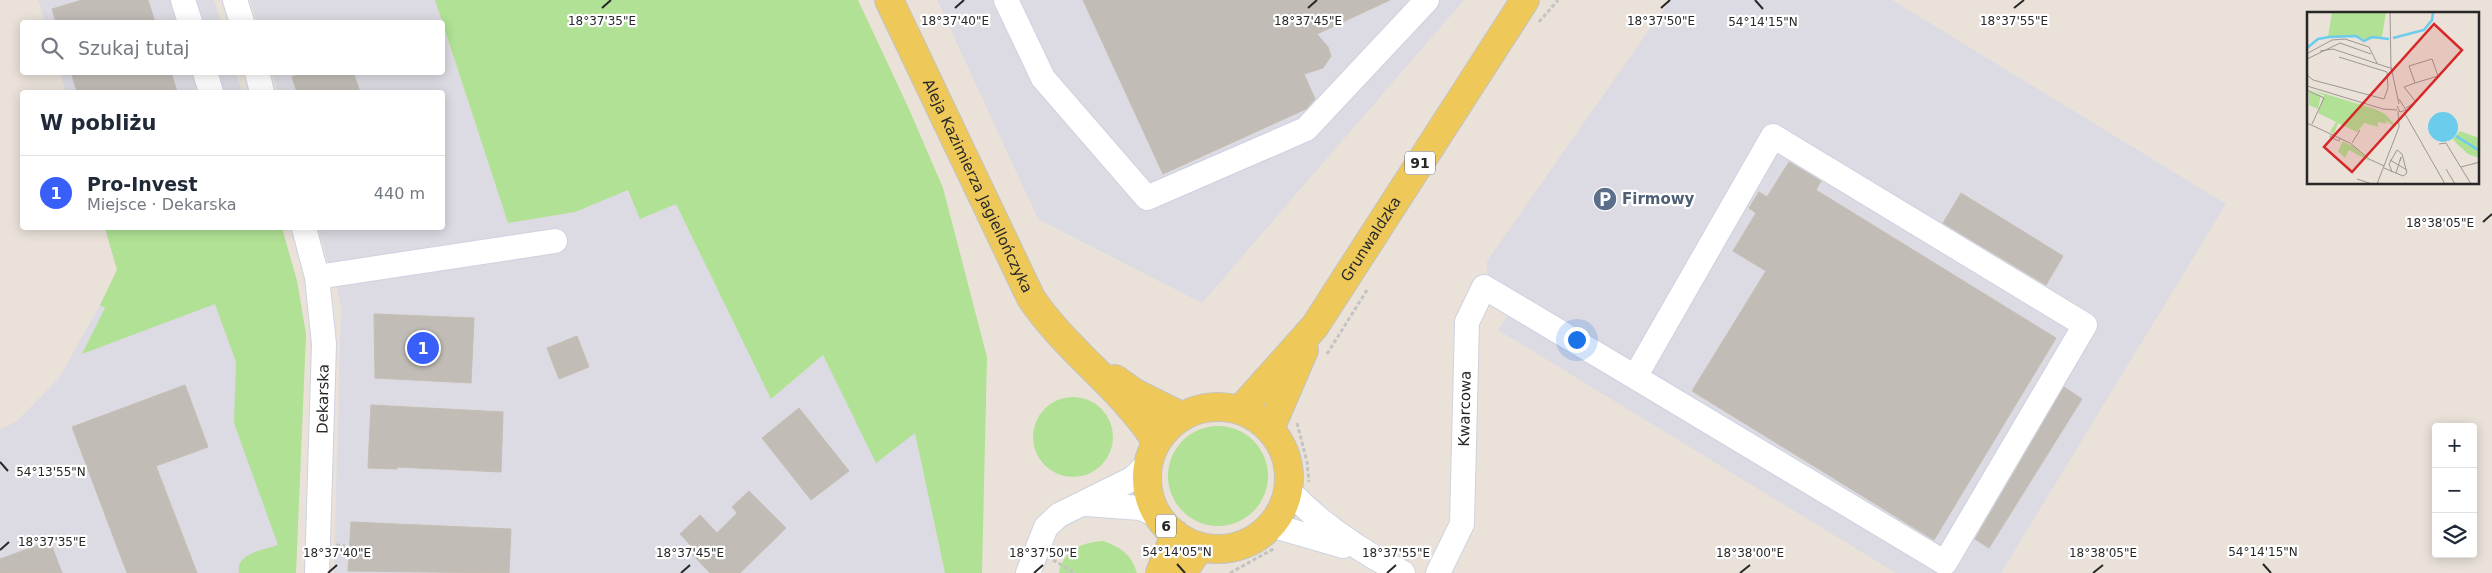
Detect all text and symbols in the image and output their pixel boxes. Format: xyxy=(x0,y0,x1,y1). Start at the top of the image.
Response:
inset map xyxy=(2307,12,2480,185)
text: 18°37'35"E xyxy=(568,14,636,28)
text: 18°37'40"E xyxy=(921,14,989,28)
text: 18°37'45"E xyxy=(1274,14,1342,28)
text: 18°37'50"E xyxy=(1627,14,1695,28)
text: 18°37'55"E xyxy=(1980,14,2048,28)
text: 54°14'15"N xyxy=(1728,15,1798,29)
search box xyxy=(20,20,445,75)
icon: search xyxy=(38,34,66,62)
text: Szukaj tutaj xyxy=(78,37,190,59)
street label: Aleja Kazimierza Jagiellończyka xyxy=(919,76,1036,296)
text: W pobliżu xyxy=(40,111,157,135)
road number: 91 xyxy=(1405,152,1435,174)
text: Pro-Invest xyxy=(87,173,198,195)
text: 1 xyxy=(50,184,62,203)
text: 440 m xyxy=(374,184,425,203)
parking icon: Firmowy xyxy=(1592,186,1618,212)
place label: Firmowy xyxy=(1622,190,1695,208)
street label: Grunwaldzka xyxy=(1337,193,1405,285)
text: Miejsce · Dekarska xyxy=(87,195,236,214)
text: 18°38'05"E xyxy=(2406,216,2474,230)
your location xyxy=(1564,327,1590,353)
pin: 1 xyxy=(407,329,439,367)
street label: Dekarska xyxy=(313,364,333,434)
street label: Kwarcowa xyxy=(1455,370,1475,447)
map controls xyxy=(2432,423,2477,558)
button: + xyxy=(2432,423,2477,468)
text: 54°13'55"N xyxy=(16,465,86,479)
button: − xyxy=(2432,468,2477,513)
button: layers xyxy=(2432,513,2477,558)
road number: 6 xyxy=(1156,514,1176,538)
text: 18°37'35"E xyxy=(18,535,86,549)
text: 54°14'05"N xyxy=(1142,545,1212,559)
text: 54°14'15"N xyxy=(2228,545,2298,559)
text: 18°37'40"E xyxy=(303,546,371,560)
text: 18°37'45"E xyxy=(656,546,724,560)
text: 18°37'50"E xyxy=(1009,546,1077,560)
text: 18°37'55"E xyxy=(1362,546,1430,560)
text: 18°38'00"E xyxy=(1716,546,1784,560)
text: 18°38'05"E xyxy=(2069,546,2137,560)

